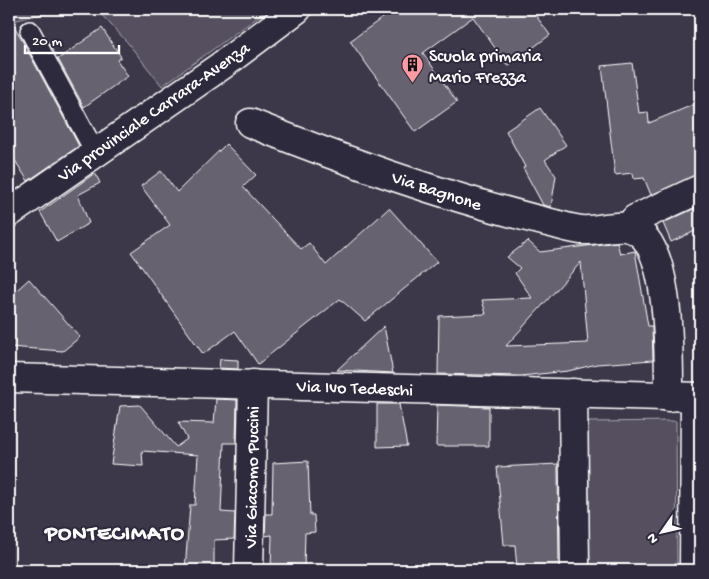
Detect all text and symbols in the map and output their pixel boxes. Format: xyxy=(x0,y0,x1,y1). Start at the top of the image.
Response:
scale bar xyxy=(25,22,119,54)
text: 20 m xyxy=(32,33,62,51)
street label: Via provinciale Carrara-Avenza xyxy=(54,38,255,188)
place label: Scuola primaria Mario Frezza xyxy=(429,47,543,89)
building icon: Scuola primaria Mario Frezza xyxy=(401,53,425,84)
street label: Via Bagnone xyxy=(388,168,485,217)
street label: Via Ivo Tedeschi xyxy=(295,377,414,402)
street label: Via Giacomo Puccini xyxy=(242,406,265,549)
north arrow xyxy=(636,506,686,556)
district label: PONTECIMATO xyxy=(44,522,185,548)
text: N xyxy=(644,529,663,546)

